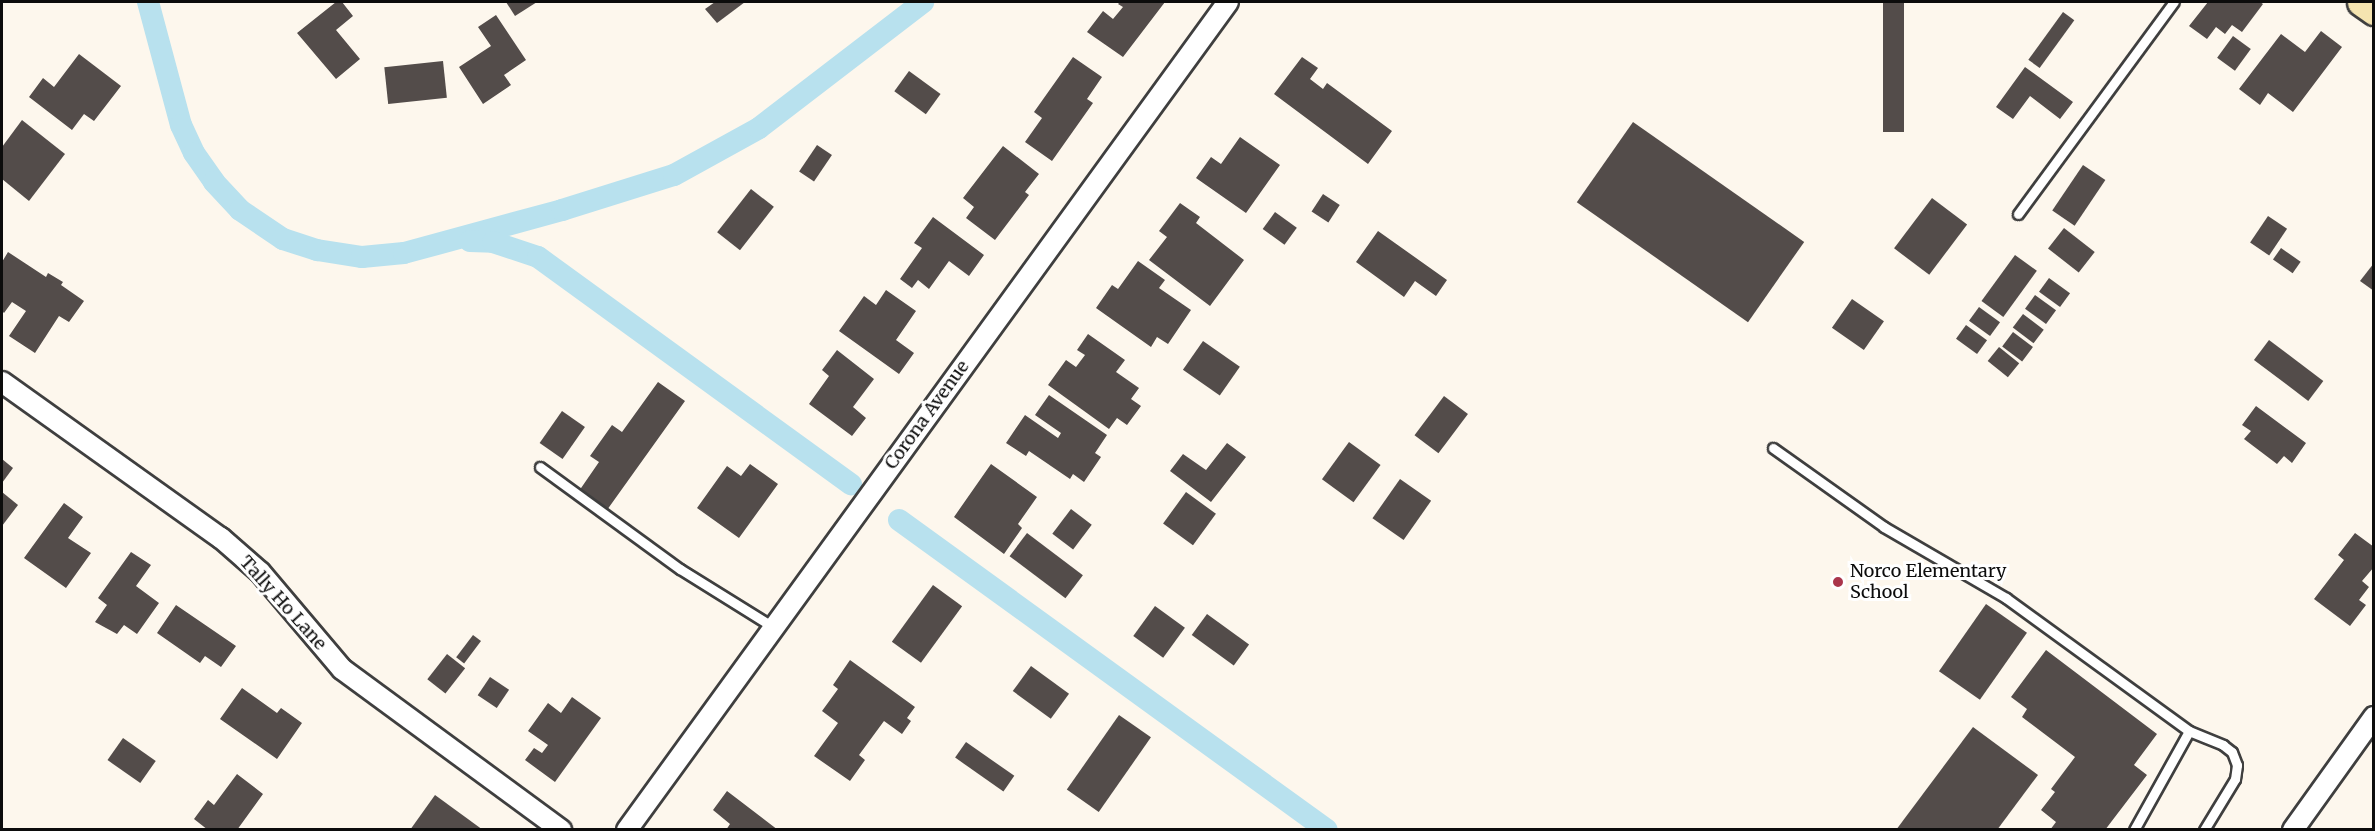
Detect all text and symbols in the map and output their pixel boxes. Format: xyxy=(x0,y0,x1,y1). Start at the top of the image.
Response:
street label: Corona Avenue xyxy=(880,356,974,474)
street label: Tally Ho Lane xyxy=(235,552,331,654)
place label: Norco Elementary School xyxy=(1850,561,2007,604)
marker: Norco Elementary School xyxy=(1831,575,1845,589)

